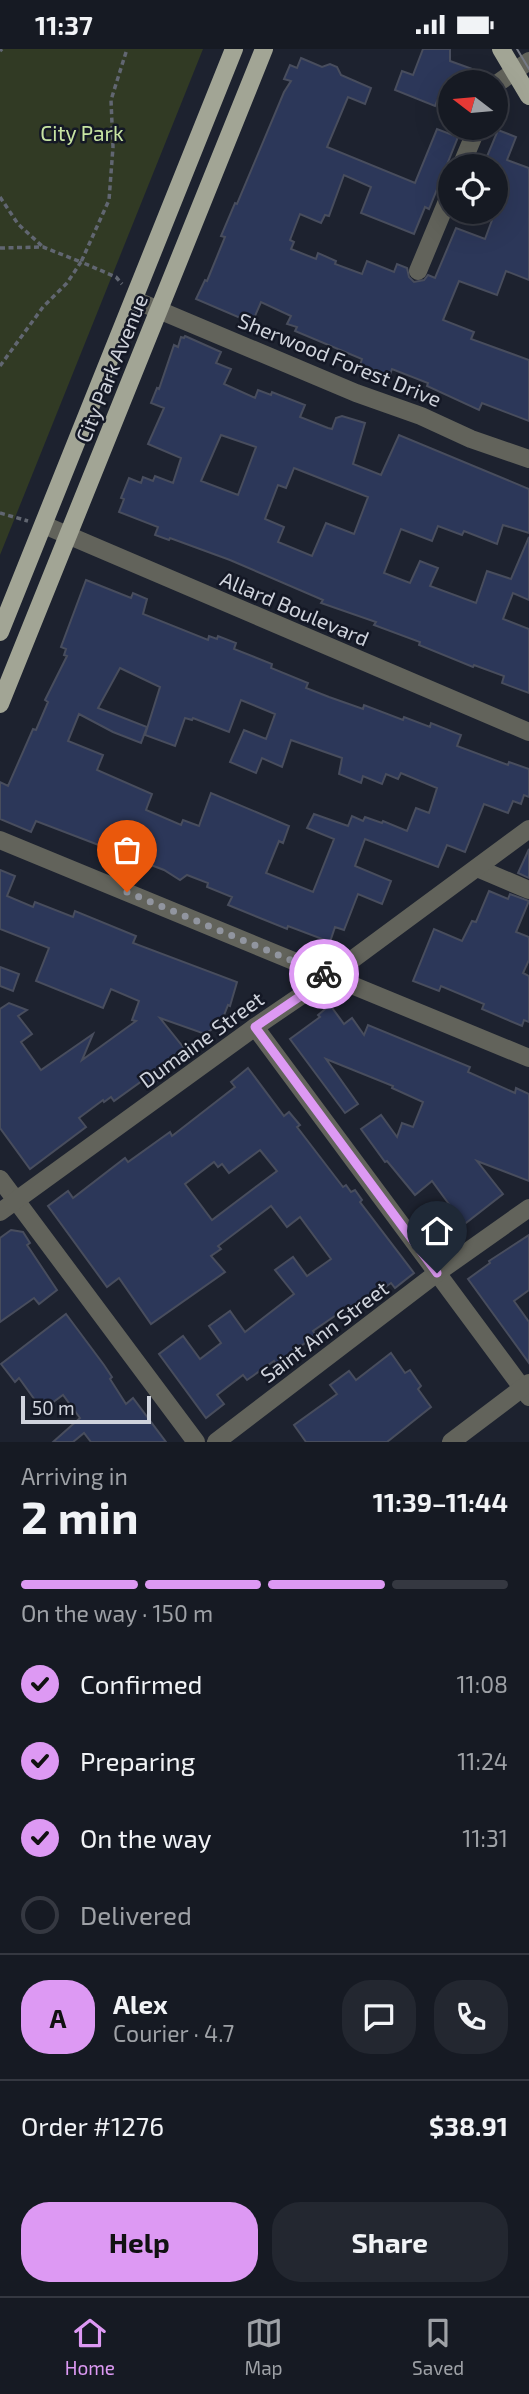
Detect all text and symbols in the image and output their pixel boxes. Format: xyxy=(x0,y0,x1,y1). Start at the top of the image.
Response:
text: 11:37 xyxy=(35,9,93,40)
north arrow xyxy=(438,70,508,140)
map controls xyxy=(438,70,508,224)
park label: City Park xyxy=(40,120,124,145)
button: locate xyxy=(438,154,508,224)
street label: City Park Avenue xyxy=(70,290,152,446)
street label: Sherwood Forest Drive xyxy=(235,307,445,411)
street label: Allard Boulevard xyxy=(217,565,373,651)
pin xyxy=(97,820,157,892)
icon: bag xyxy=(108,831,146,869)
courier xyxy=(289,939,359,1009)
icon: bike xyxy=(305,955,343,993)
street label: Dumaine Street xyxy=(134,986,268,1092)
pin xyxy=(407,1201,467,1273)
icon: home xyxy=(418,1212,456,1250)
street label: Saint Ann Street xyxy=(255,1275,393,1387)
scale bar xyxy=(21,1393,150,1425)
text: 50 m xyxy=(32,1396,75,1419)
text: Arriving in xyxy=(21,1462,128,1490)
text: 11:39–11:44 xyxy=(373,1486,508,1517)
text: 2 min xyxy=(21,1488,139,1543)
text: On the way · 150 m xyxy=(21,1599,213,1627)
icon: check xyxy=(21,1665,59,1703)
text: Confirmed xyxy=(80,1668,203,1699)
text: 11:08 xyxy=(456,1670,508,1698)
icon: check xyxy=(21,1742,59,1780)
text: Preparing xyxy=(80,1745,195,1776)
text: 11:24 xyxy=(457,1747,508,1775)
icon: check xyxy=(21,1819,59,1857)
text: On the way xyxy=(80,1822,211,1853)
text: 11:31 xyxy=(462,1824,508,1852)
text: Delivered xyxy=(80,1899,192,1930)
button: chat xyxy=(342,1980,416,2054)
button: phone xyxy=(434,1980,508,2054)
text: Alex xyxy=(113,1988,168,2019)
text: A xyxy=(50,2002,66,2033)
text: Courier · 4.7 xyxy=(113,2019,234,2047)
text: Order #1276 xyxy=(21,2110,164,2141)
text: $38.91 xyxy=(429,2110,508,2141)
button: Help xyxy=(21,2202,258,2282)
button: Share xyxy=(272,2202,508,2282)
tab: Home xyxy=(65,2314,115,2379)
tab: Map xyxy=(245,2314,283,2379)
tab: Saved xyxy=(412,2314,464,2379)

